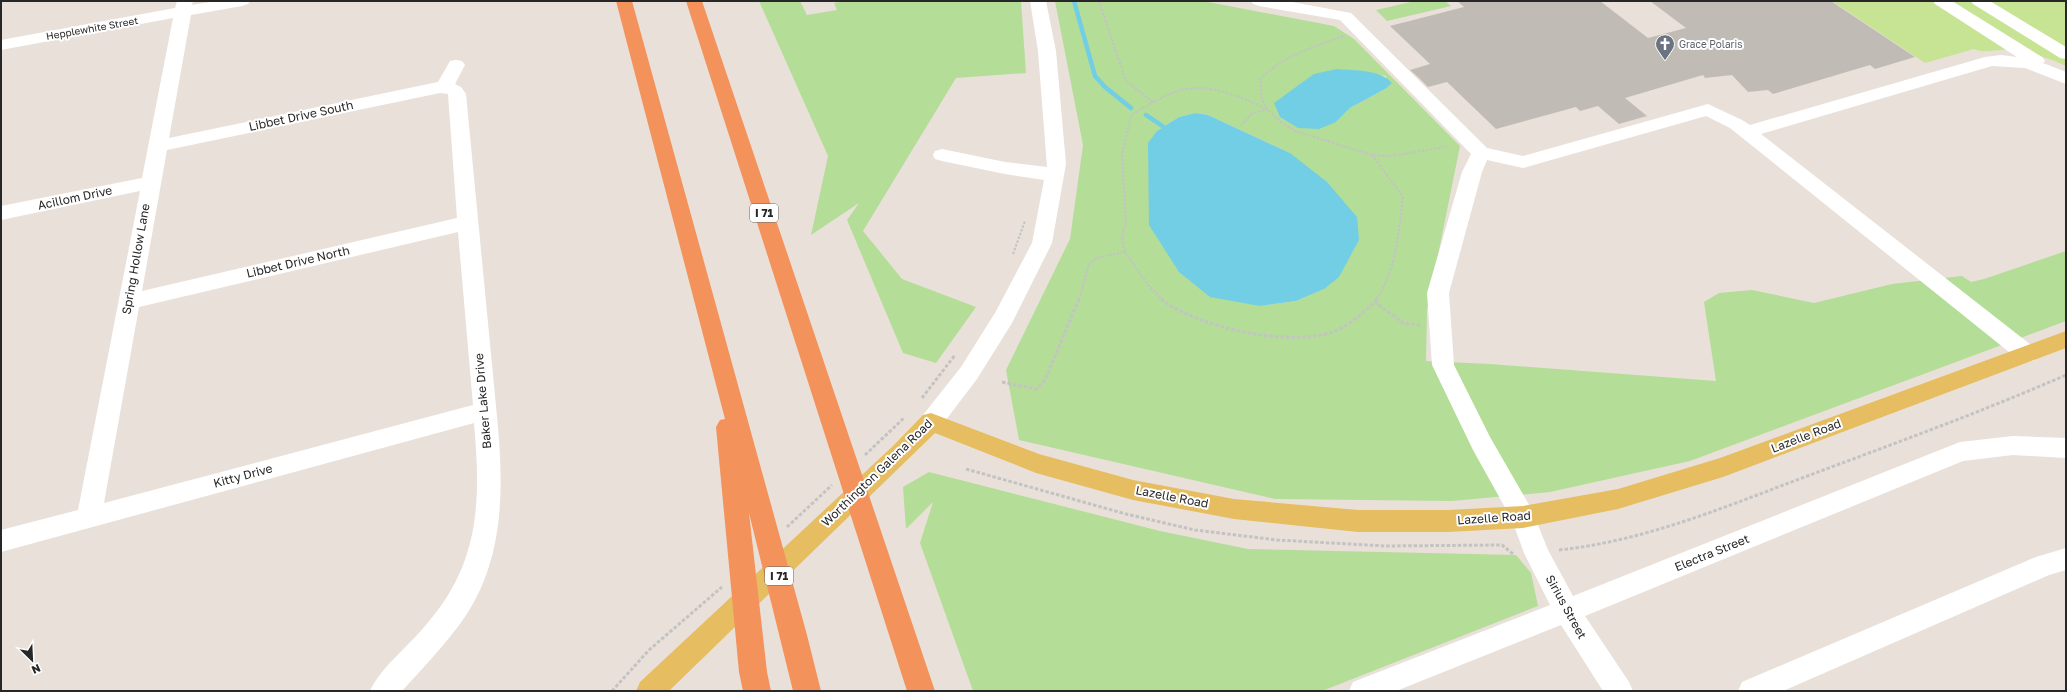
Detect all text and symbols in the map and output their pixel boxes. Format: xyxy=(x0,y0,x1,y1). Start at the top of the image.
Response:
street label: Hepplewhite Street xyxy=(45,14,139,42)
church icon: Grace Polaris xyxy=(1654,33,1676,61)
place label: Grace Polaris xyxy=(1679,38,1742,50)
street label: Libbet Drive South xyxy=(247,97,355,134)
street label: Acillom Drive xyxy=(36,182,114,213)
street label: Spring Hollow Lane xyxy=(118,202,153,316)
road number: I 71 xyxy=(750,204,778,222)
street label: Libbet Drive North xyxy=(245,242,351,281)
street label: Baker Lake Drive xyxy=(471,353,494,450)
street label: Lazelle Road xyxy=(1769,415,1843,456)
street label: Worthington Galena Road xyxy=(818,416,935,530)
street label: Kitty Drive xyxy=(212,460,274,491)
street label: Lazelle Road xyxy=(1134,482,1210,511)
street label: Lazelle Road xyxy=(1457,507,1531,528)
street label: Electra Street xyxy=(1672,531,1752,574)
road number: I 71 xyxy=(765,567,793,585)
street label: Sirius Street xyxy=(1543,572,1590,642)
north arrow xyxy=(12,640,52,680)
text: N xyxy=(30,662,43,677)

